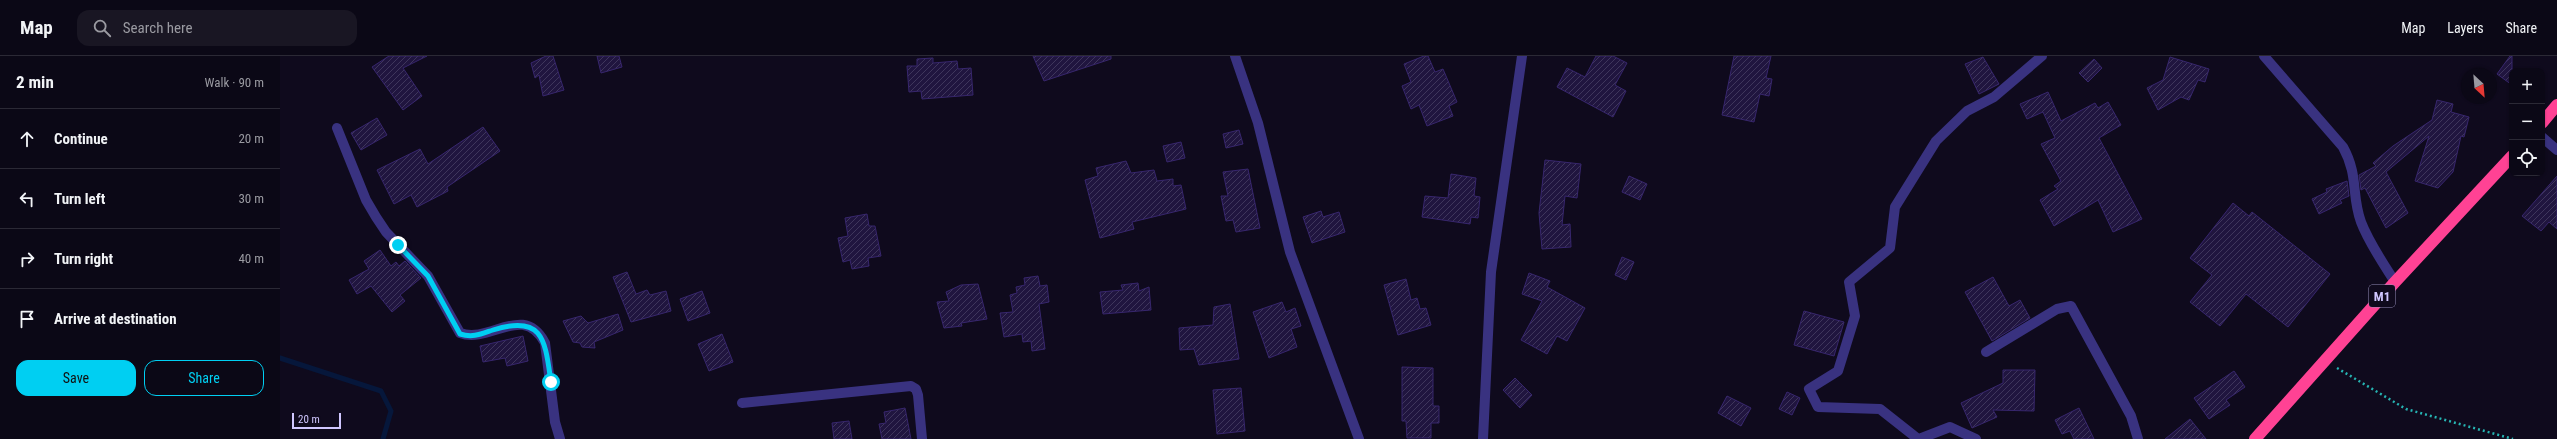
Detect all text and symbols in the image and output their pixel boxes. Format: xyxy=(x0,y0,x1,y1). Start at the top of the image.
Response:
search box xyxy=(77,10,357,46)
text: Map xyxy=(20,16,53,39)
icon: search xyxy=(91,17,113,39)
text: Search here xyxy=(123,19,193,37)
text: Map xyxy=(2401,20,2425,36)
text: Layers xyxy=(2447,20,2484,36)
text: Share xyxy=(2506,20,2537,36)
north arrow xyxy=(2461,68,2497,104)
map controls xyxy=(2509,68,2545,176)
button: + xyxy=(2509,68,2545,104)
text: 2 min xyxy=(16,72,54,92)
text: Walk · 90 m xyxy=(204,75,264,90)
button: − xyxy=(2509,104,2545,140)
icon: ahead xyxy=(16,128,38,150)
text: Continue xyxy=(54,130,108,148)
text: 20 m xyxy=(238,131,264,146)
button: locate xyxy=(2509,140,2545,176)
icon: left xyxy=(16,188,38,210)
text: Turn left xyxy=(54,190,105,208)
text: 30 m xyxy=(238,191,264,206)
route end xyxy=(389,236,407,254)
icon: right xyxy=(16,248,38,270)
text: Turn right xyxy=(54,250,113,268)
text: 40 m xyxy=(238,251,264,266)
road number: M1 xyxy=(2369,285,2395,307)
icon: arrive xyxy=(16,308,38,330)
text: Arrive at destination xyxy=(54,310,177,328)
button: Save xyxy=(16,360,136,396)
button: Share xyxy=(144,360,264,396)
route start xyxy=(542,373,560,391)
scale bar xyxy=(292,411,341,430)
text: 20 m xyxy=(298,413,320,426)

